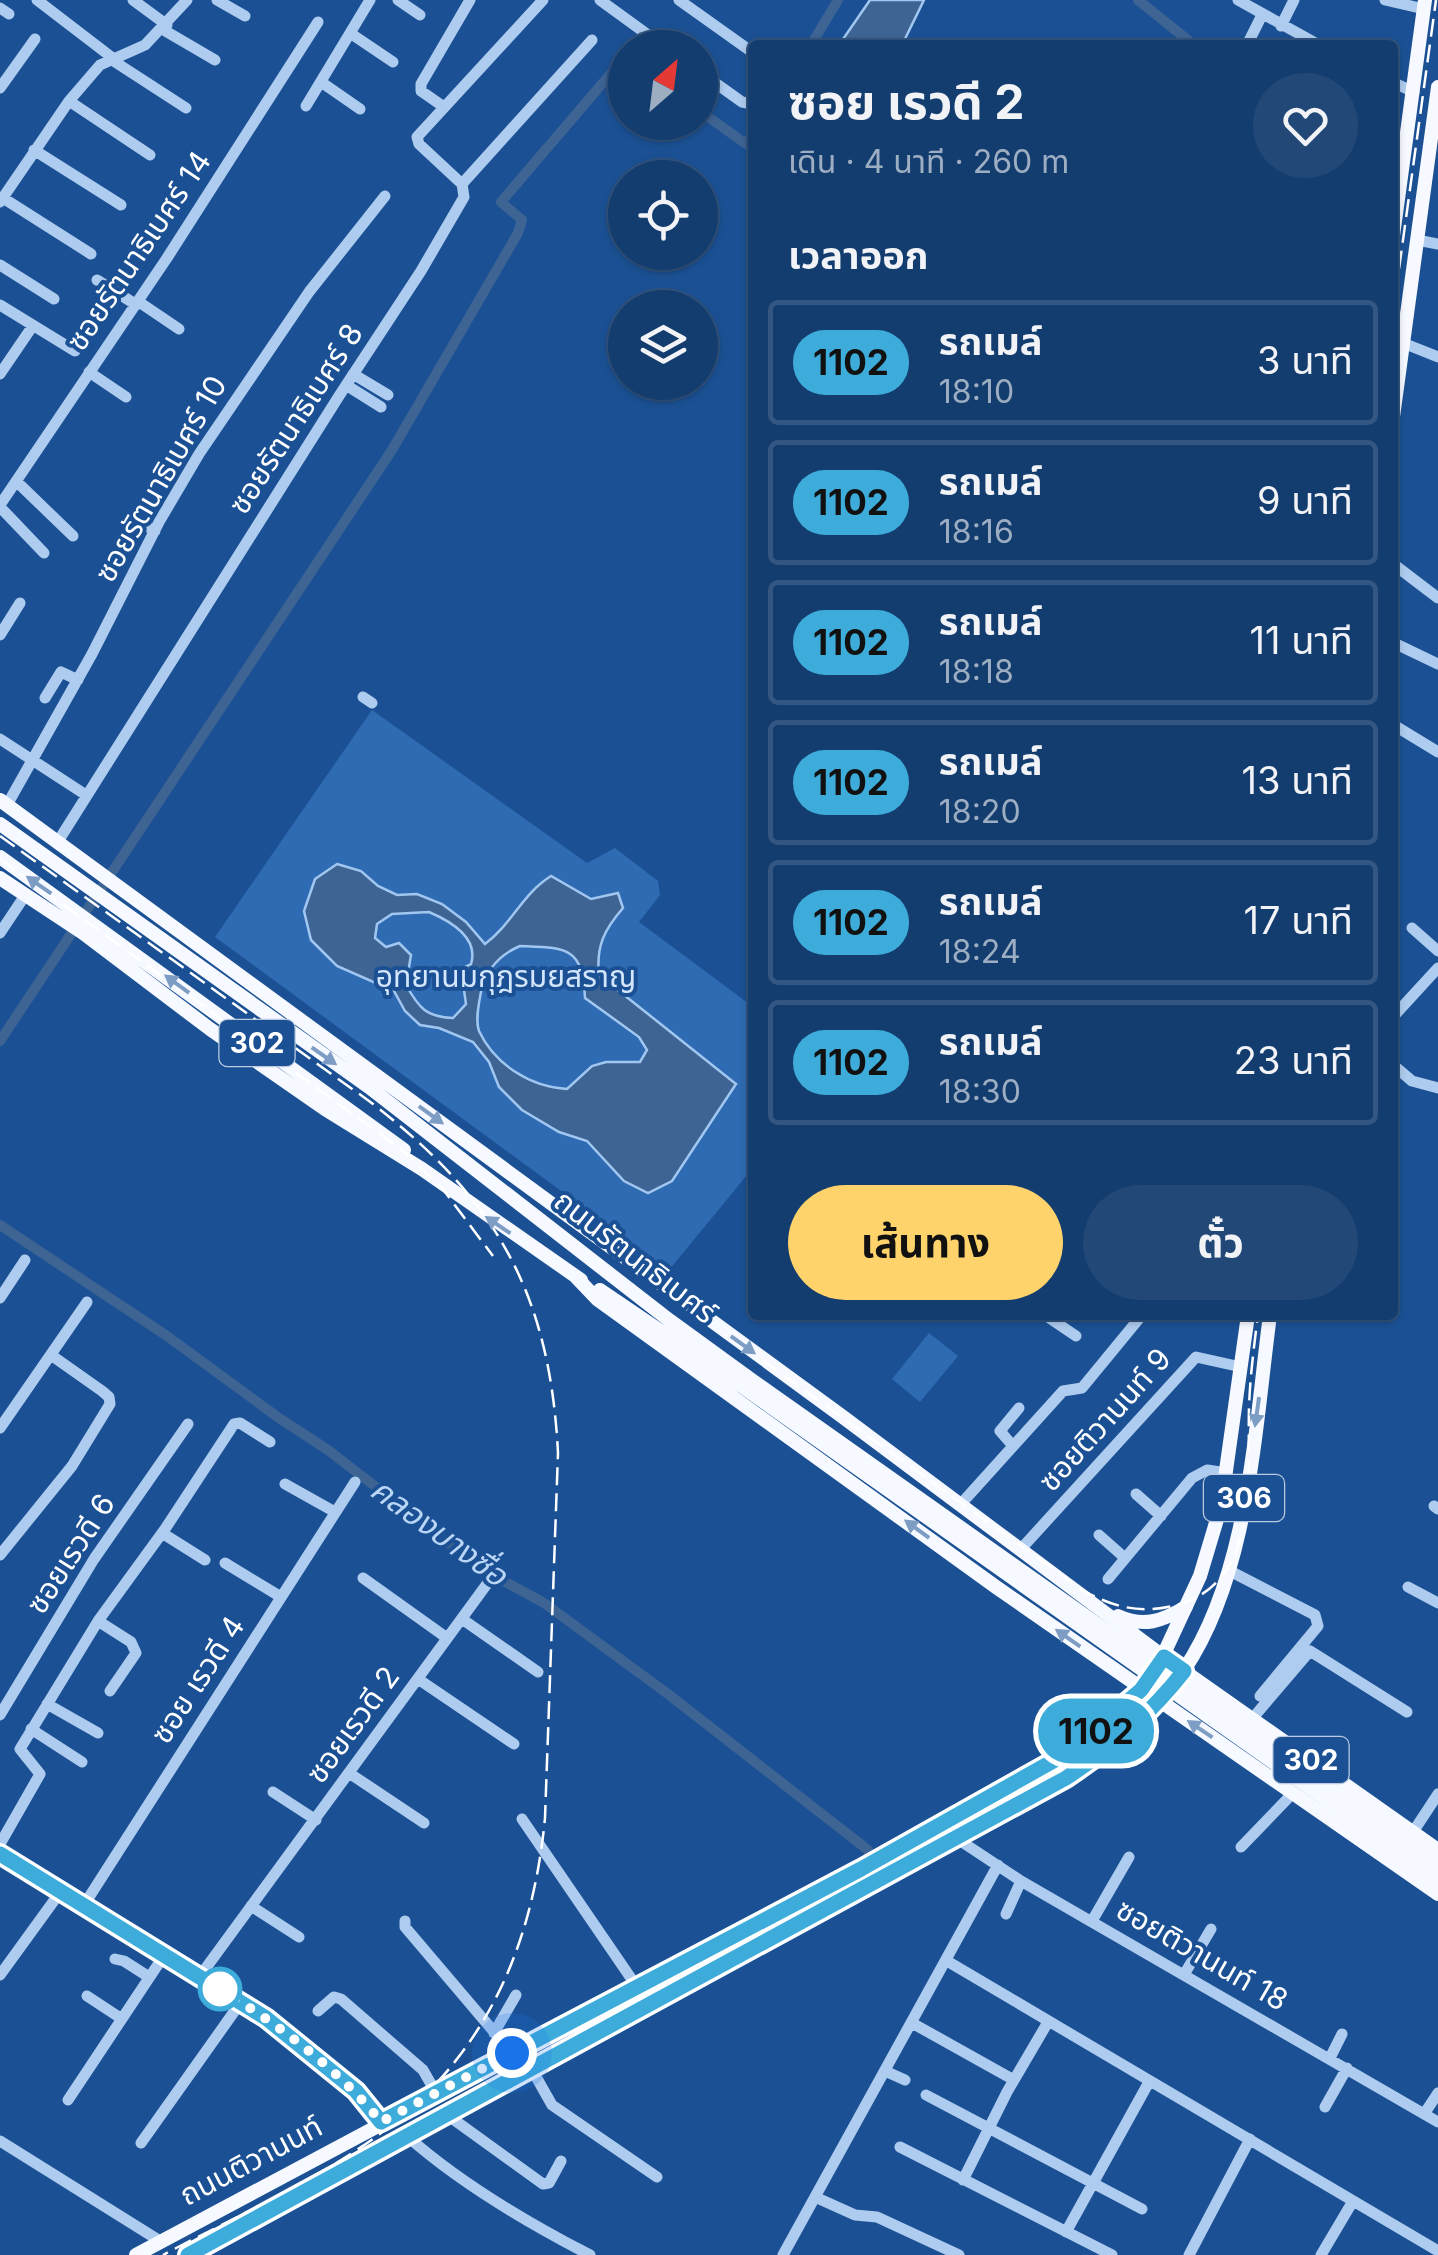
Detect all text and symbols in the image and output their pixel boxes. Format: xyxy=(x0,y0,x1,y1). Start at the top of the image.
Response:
north arrow xyxy=(608,30,718,140)
map controls xyxy=(608,30,718,400)
text: ซอย เรวดี 2 xyxy=(788,72,1024,131)
button: heart xyxy=(1253,73,1358,178)
text: เดิน · 4 นาที · 260 m xyxy=(788,142,1069,181)
street label: ซอยรัตนาธิเบศร์ 14 xyxy=(58,144,218,357)
button: locate xyxy=(608,160,718,270)
text: เวลาออก xyxy=(788,232,928,278)
button: layers xyxy=(608,290,718,400)
street label: ซอยรัตนาธิเบศร์ 8 xyxy=(220,317,370,520)
text: รถเมล์ xyxy=(939,318,1043,364)
text: 3 นาที xyxy=(1257,337,1353,383)
text: 1102 xyxy=(813,341,889,383)
street label: ซอยรัตนาธิเบศร์ 10 xyxy=(87,369,234,588)
text: 18:10 xyxy=(939,372,1014,411)
text: รถเมล์ xyxy=(939,458,1043,504)
text: 9 นาที xyxy=(1257,477,1353,523)
text: 1102 xyxy=(813,481,889,523)
text: 18:16 xyxy=(939,512,1014,551)
text: รถเมล์ xyxy=(939,598,1043,644)
text: 11 นาที xyxy=(1250,617,1353,663)
text: 1102 xyxy=(813,621,889,663)
text: 18:18 xyxy=(939,652,1014,691)
text: รถเมล์ xyxy=(939,738,1043,784)
text: 13 นาที xyxy=(1242,757,1353,803)
text: 1102 xyxy=(813,761,889,803)
text: 18:20 xyxy=(939,792,1021,831)
one-way arrow xyxy=(26,876,52,895)
text: รถเมล์ xyxy=(939,878,1043,924)
text: 17 นาที xyxy=(1243,897,1353,943)
text: 1102 xyxy=(813,901,889,943)
text: 18:24 xyxy=(939,932,1021,971)
park label: อุทยานมกุฎรมยสราญ xyxy=(376,958,636,995)
one-way arrow xyxy=(164,975,190,995)
text: รถเมล์ xyxy=(939,1018,1043,1064)
road number: 302 xyxy=(220,1020,294,1066)
text: 23 นาที xyxy=(1234,1037,1353,1083)
text: 1102 xyxy=(813,1041,889,1083)
one-way arrow xyxy=(311,1046,337,1065)
text: 18:30 xyxy=(939,1072,1021,1111)
one-way arrow xyxy=(418,1104,444,1124)
street label: ถนนรัตนาธิเบศร์ xyxy=(547,1182,725,1332)
button: เส้นทาง xyxy=(788,1185,1063,1300)
button: ตั๋ว xyxy=(1083,1185,1358,1300)
one-way arrow xyxy=(484,1216,511,1235)
one-way arrow xyxy=(729,1334,756,1354)
street label: ซอยติวานนท์ 9 xyxy=(1031,1340,1178,1498)
one-way arrow xyxy=(1249,1396,1265,1428)
water label: คลองบางซื่อ xyxy=(363,1467,518,1595)
road number: 306 xyxy=(1204,1475,1284,1521)
street label: ซอยเรวดี 6 xyxy=(18,1487,122,1620)
one-way arrow xyxy=(904,1520,930,1539)
street label: ซอย เรวดี 4 xyxy=(143,1609,252,1750)
one-way arrow xyxy=(1055,1629,1081,1648)
street label: ซอยเรวดี 2 xyxy=(298,1659,406,1790)
line badge: 1102 xyxy=(1026,1698,1166,1764)
text: 1102 xyxy=(1058,1710,1134,1752)
one-way arrow xyxy=(1186,1720,1213,1739)
road number: 302 xyxy=(1274,1737,1348,1783)
street label: ซอยติวานนท์ 18 xyxy=(1110,1891,1295,2018)
unlabelled marker xyxy=(199,1968,241,2010)
your location xyxy=(487,2028,537,2078)
street label: ถนนติวานนท์ xyxy=(173,2108,328,2213)

